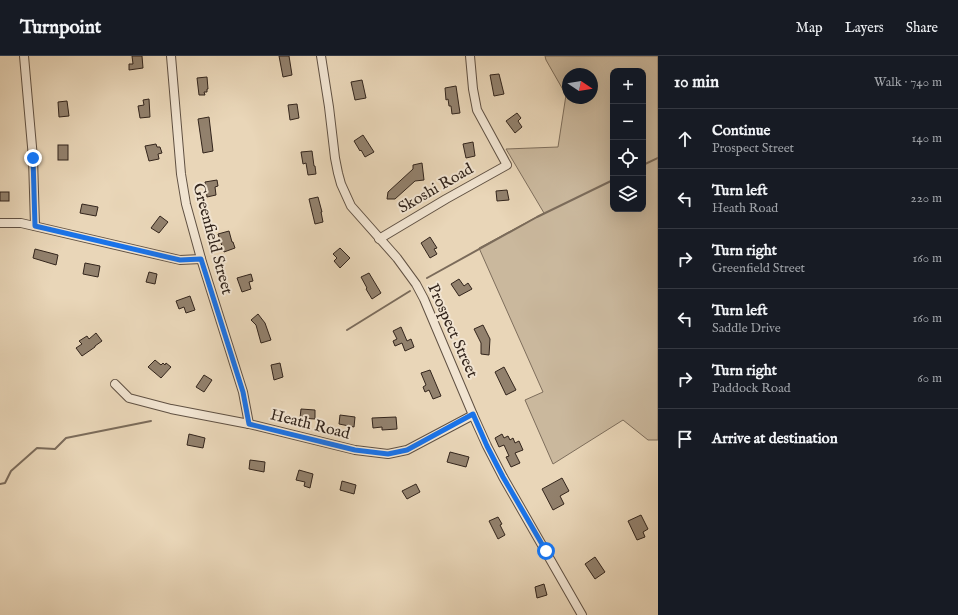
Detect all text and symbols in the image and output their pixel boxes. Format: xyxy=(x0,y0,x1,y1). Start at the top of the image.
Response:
text: Turnpoint xyxy=(20,16,101,40)
text: Map xyxy=(796,19,823,37)
text: Layers xyxy=(845,19,884,37)
text: Share xyxy=(906,19,938,37)
north arrow xyxy=(562,68,598,104)
map controls xyxy=(610,68,646,212)
button: + xyxy=(610,68,646,104)
text: 10 min xyxy=(674,72,719,93)
text: Walk · 740 m xyxy=(874,74,942,91)
button: − xyxy=(610,104,646,140)
text: Continue xyxy=(712,121,770,140)
icon: ahead xyxy=(674,128,696,150)
text: 140 m xyxy=(912,130,942,147)
button: locate xyxy=(610,140,646,176)
text: Prospect Street xyxy=(712,140,794,157)
route end xyxy=(24,149,42,167)
street label: Skoshi Road xyxy=(395,159,477,218)
button: layers xyxy=(610,176,646,212)
street label: Greenfield Street xyxy=(188,181,237,297)
text: Turn left xyxy=(712,181,768,200)
icon: left xyxy=(674,188,696,210)
text: 220 m xyxy=(911,190,942,207)
text: Heath Road xyxy=(712,200,778,217)
text: Turn right xyxy=(712,241,777,260)
icon: right xyxy=(674,248,696,270)
text: 160 m xyxy=(912,250,942,267)
text: Greenfield Street xyxy=(712,260,805,277)
street label: Prospect Street xyxy=(422,281,482,382)
text: Turn left xyxy=(712,301,768,320)
icon: left xyxy=(674,308,696,330)
text: 160 m xyxy=(912,310,942,327)
text: Saddle Drive xyxy=(712,320,781,337)
text: Turn right xyxy=(712,361,777,380)
icon: right xyxy=(674,368,696,390)
text: 60 m xyxy=(917,370,942,387)
text: Paddock Road xyxy=(712,380,791,397)
street label: Heath Road xyxy=(268,405,352,445)
icon: arrive xyxy=(674,428,696,450)
text: Arrive at destination xyxy=(712,429,838,448)
route start xyxy=(537,542,555,560)

